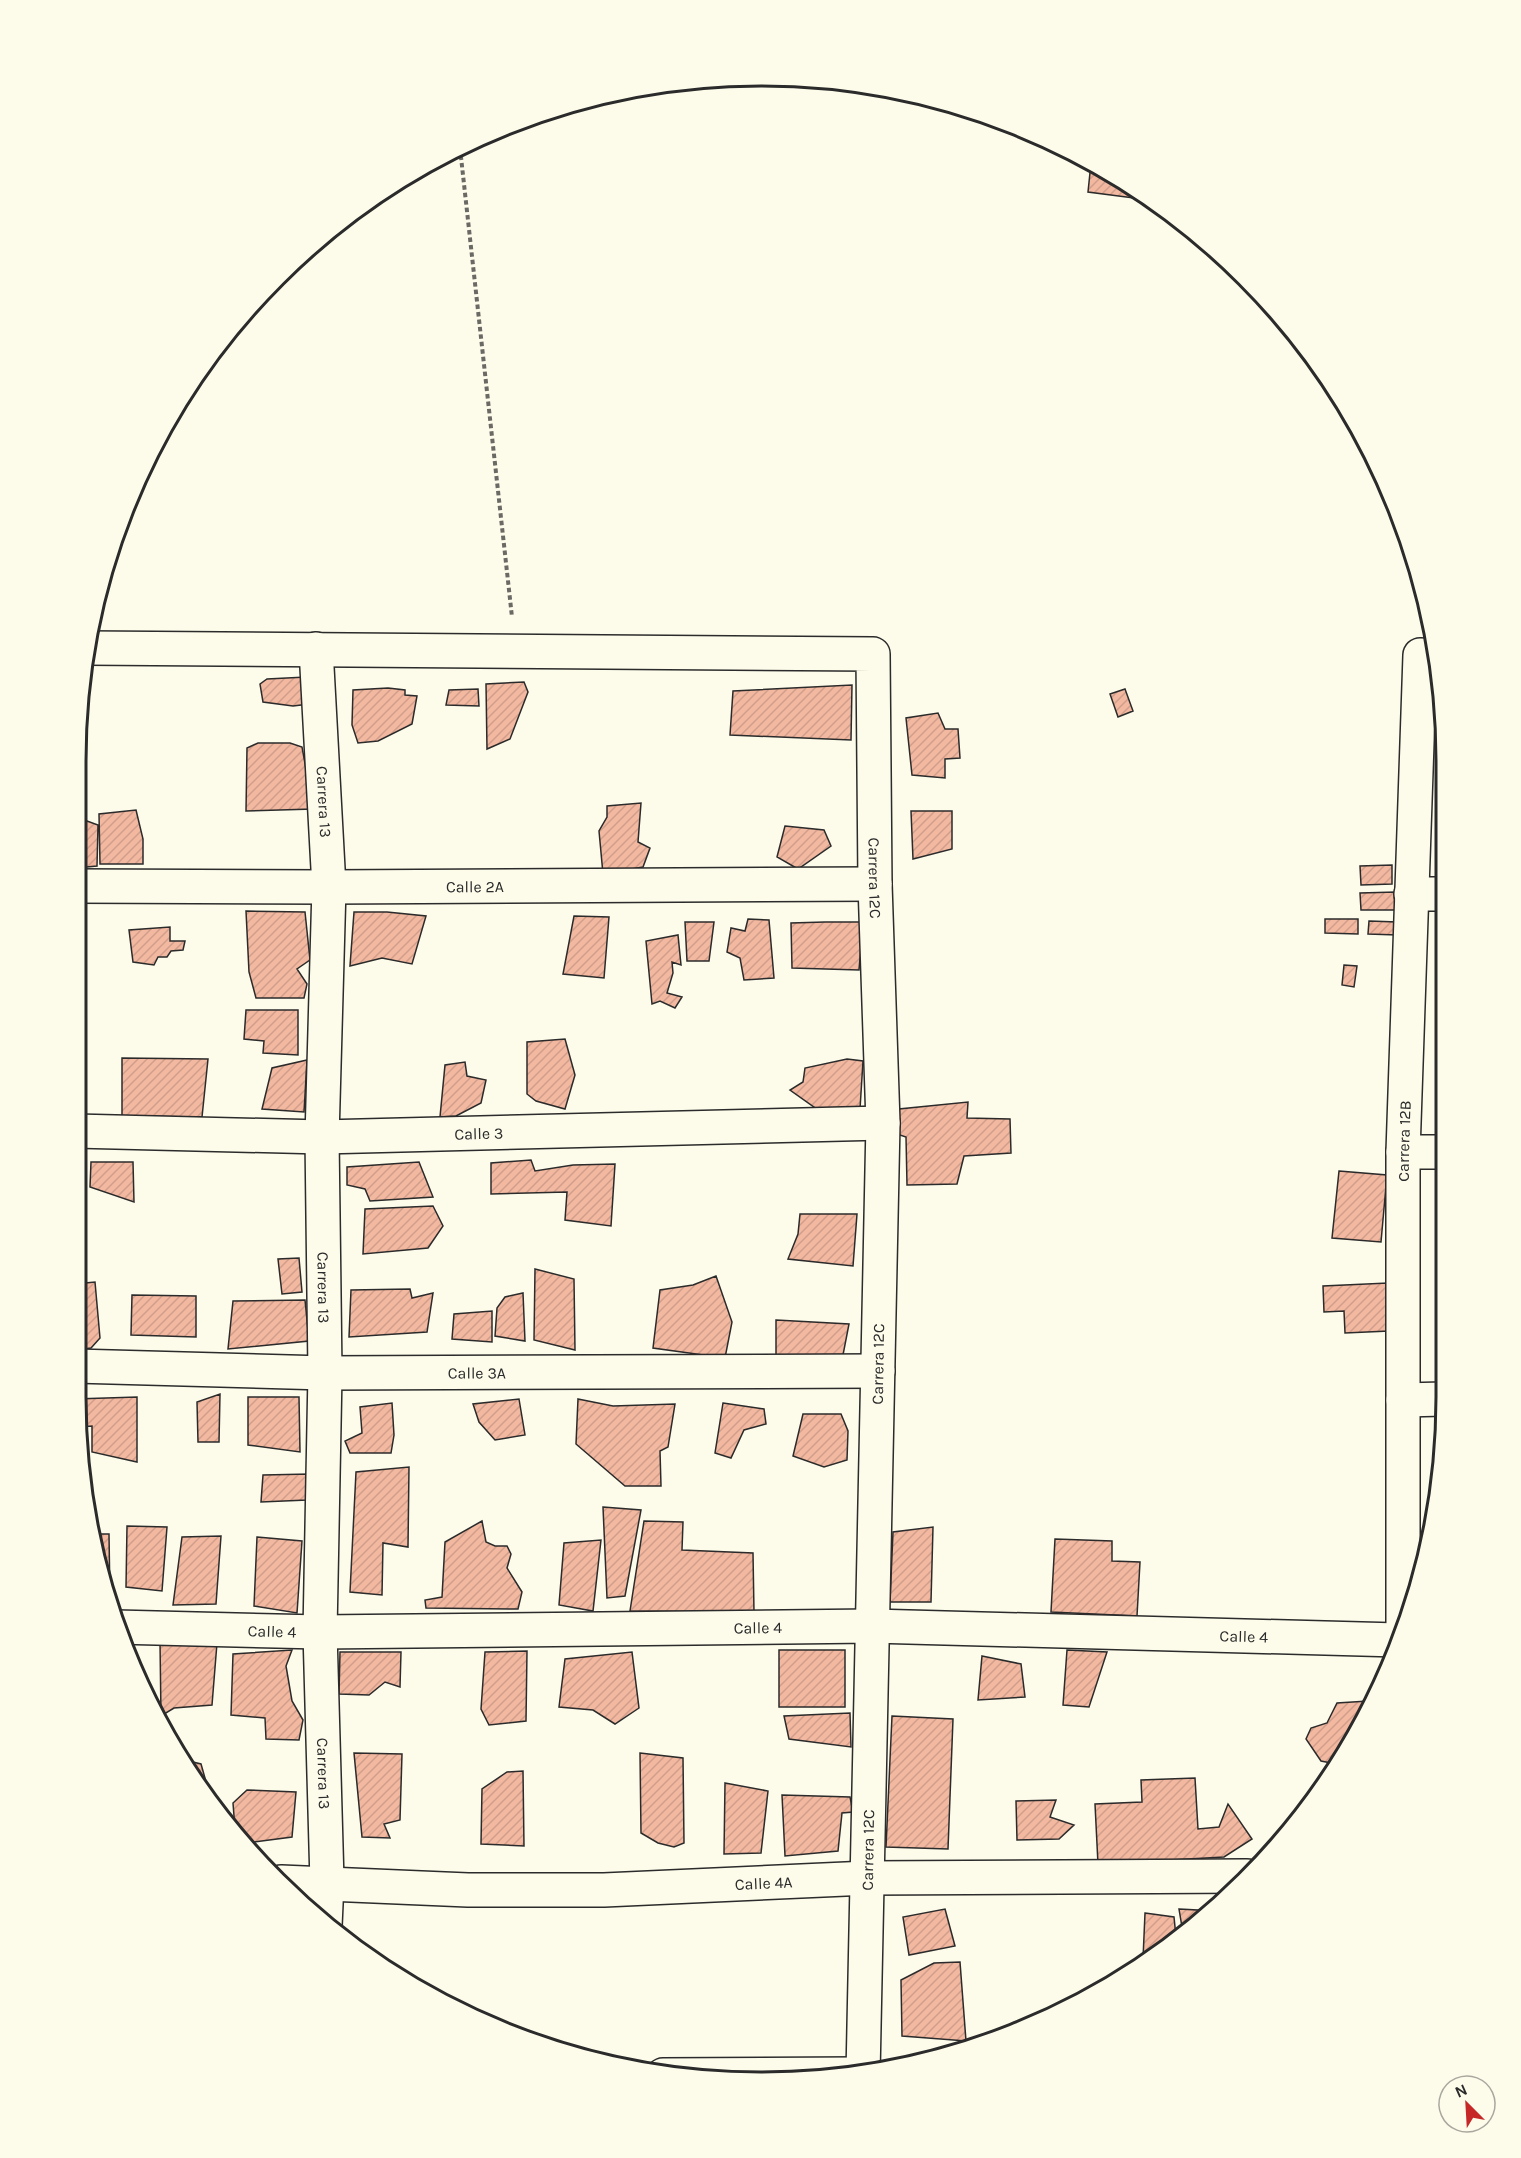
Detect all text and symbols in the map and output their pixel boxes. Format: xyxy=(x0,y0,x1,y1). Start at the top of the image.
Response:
street label: Carrera 13 xyxy=(313,766,336,838)
street label: Carrera 12C xyxy=(865,837,886,919)
street label: Calle 2A xyxy=(446,877,504,896)
street label: Carrera 12B xyxy=(1394,1100,1414,1182)
street label: Calle 3 xyxy=(454,1123,504,1143)
street label: Carrera 13 xyxy=(314,1252,334,1323)
street label: Carrera 12C xyxy=(868,1323,888,1405)
street label: Calle 3A xyxy=(448,1363,506,1382)
street label: Calle 4 xyxy=(734,1617,782,1637)
street label: Calle 4 xyxy=(247,1621,297,1641)
street label: Calle 4 xyxy=(1219,1626,1268,1646)
street label: Carrera 13 xyxy=(313,1737,334,1809)
street label: Carrera 12C xyxy=(858,1809,878,1891)
street label: Calle 4A xyxy=(734,1872,793,1894)
north arrow xyxy=(1437,2074,1497,2134)
text: N xyxy=(1452,2080,1470,2102)

